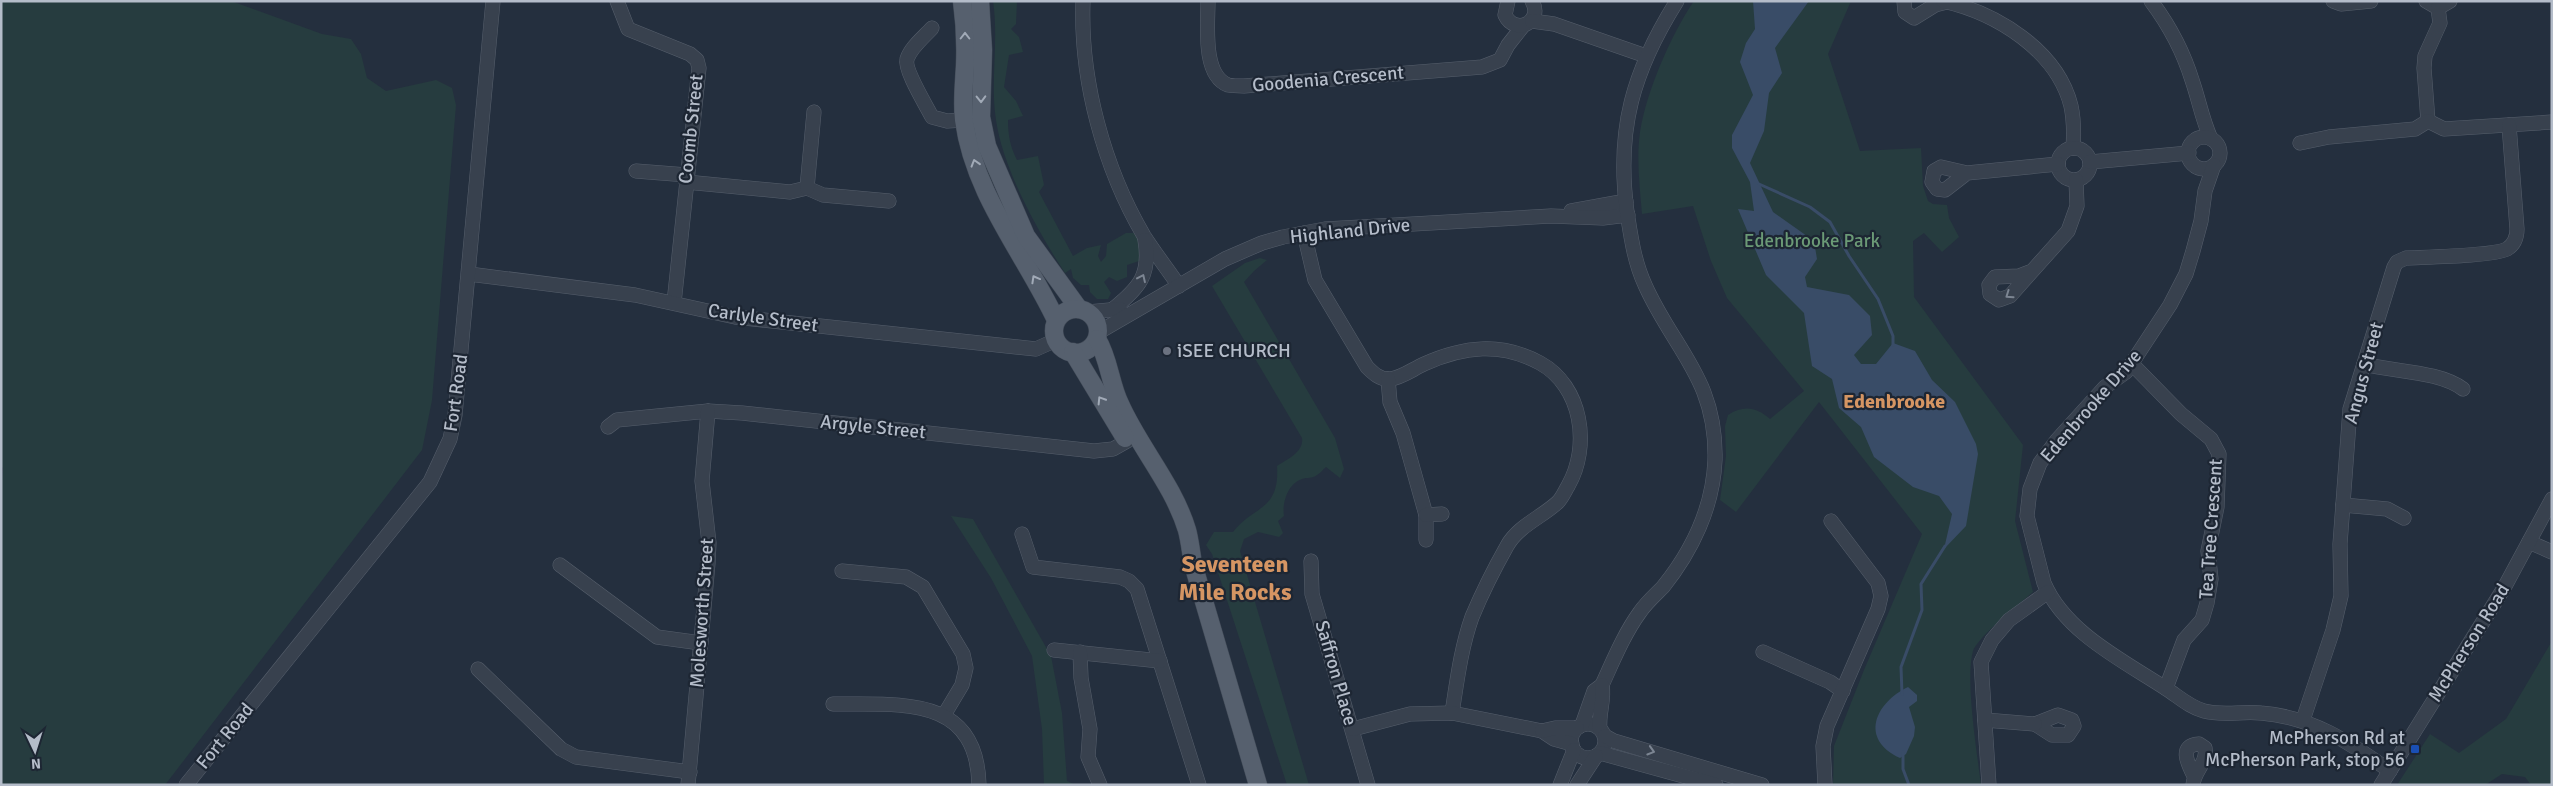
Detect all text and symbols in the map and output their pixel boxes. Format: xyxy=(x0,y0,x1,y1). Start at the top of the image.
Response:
one-way arrow xyxy=(960,32,970,40)
street label: Goodenia Crescent xyxy=(1251,60,1405,98)
street label: Coomb Street xyxy=(673,73,709,185)
one-way arrow xyxy=(975,95,986,103)
one-way arrow xyxy=(971,159,981,167)
street label: Highland Drive xyxy=(1289,213,1411,249)
park label: Edenbrooke Park xyxy=(1744,229,1881,253)
one-way arrow xyxy=(1136,274,1146,283)
one-way arrow xyxy=(1032,276,1042,285)
one-way arrow xyxy=(2005,288,2014,298)
street label: Carlyle Street xyxy=(706,298,820,338)
street label: Angus Street xyxy=(2339,319,2389,427)
place label: iSEE CHURCH xyxy=(1177,339,1291,363)
street label: Edenbrooke Drive xyxy=(2035,344,2147,468)
marker: iSEE CHURCH xyxy=(1161,345,1173,357)
street label: Fort Road xyxy=(439,353,473,433)
district label: Edenbrooke xyxy=(1843,389,1945,414)
one-way arrow xyxy=(1098,396,1108,405)
street label: Argyle Street xyxy=(819,410,927,445)
street label: Tea Tree Crescent xyxy=(2194,458,2228,600)
street label: Molesworth Street xyxy=(685,537,719,689)
district label: Seventeen Mile Rocks xyxy=(1178,549,1292,607)
street label: McPherson Road xyxy=(2423,579,2515,707)
street label: Saffron Place xyxy=(1310,618,1362,728)
street label: Fort Road xyxy=(191,698,259,774)
north arrow xyxy=(10,726,60,776)
place label: McPherson Rd at McPherson Park, stop 56 xyxy=(2205,726,2405,772)
marker: McPherson Rd at McPherson Park, stop 56 xyxy=(2409,743,2421,755)
one-way arrow xyxy=(1646,746,1654,756)
text: N xyxy=(30,755,41,772)

